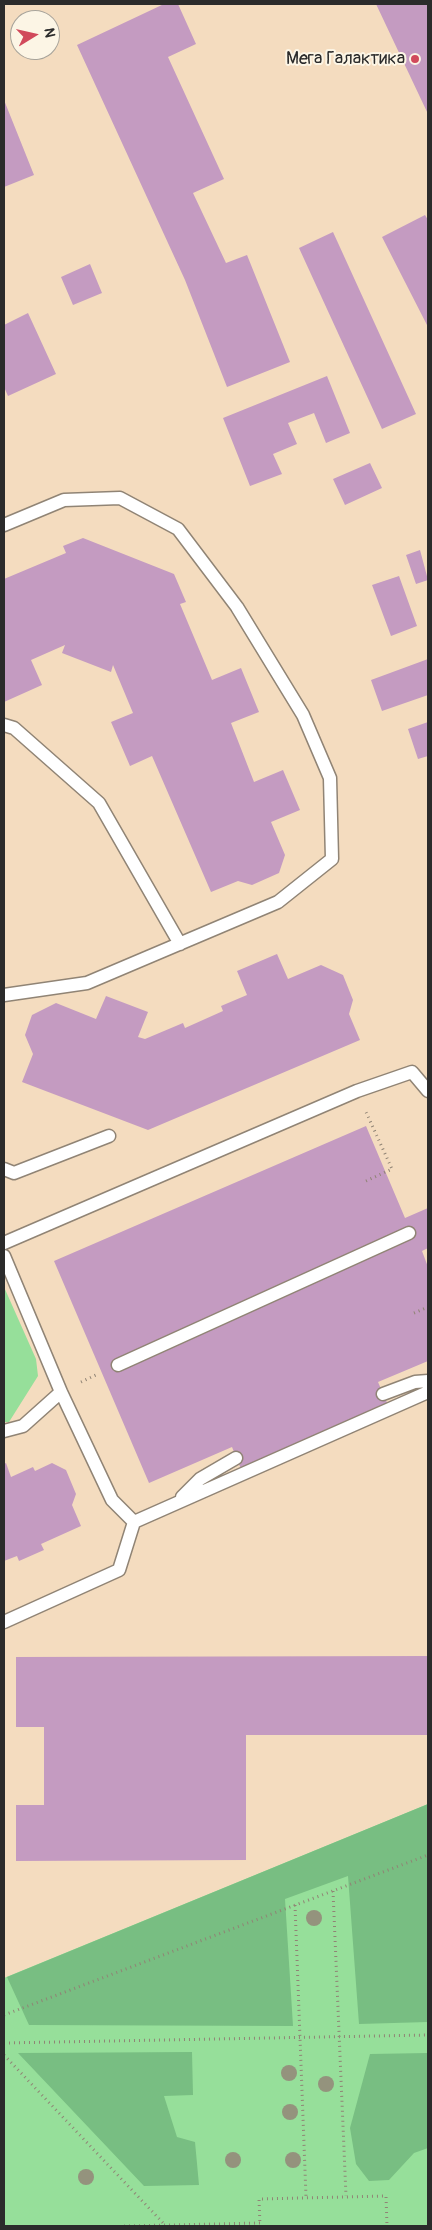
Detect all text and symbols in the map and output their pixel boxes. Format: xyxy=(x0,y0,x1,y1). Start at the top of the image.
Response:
north arrow xyxy=(10,10,60,60)
text: N xyxy=(40,27,58,39)
place label: Мега Галактика xyxy=(286,48,405,70)
marker: Мега Галактика xyxy=(409,53,421,65)

